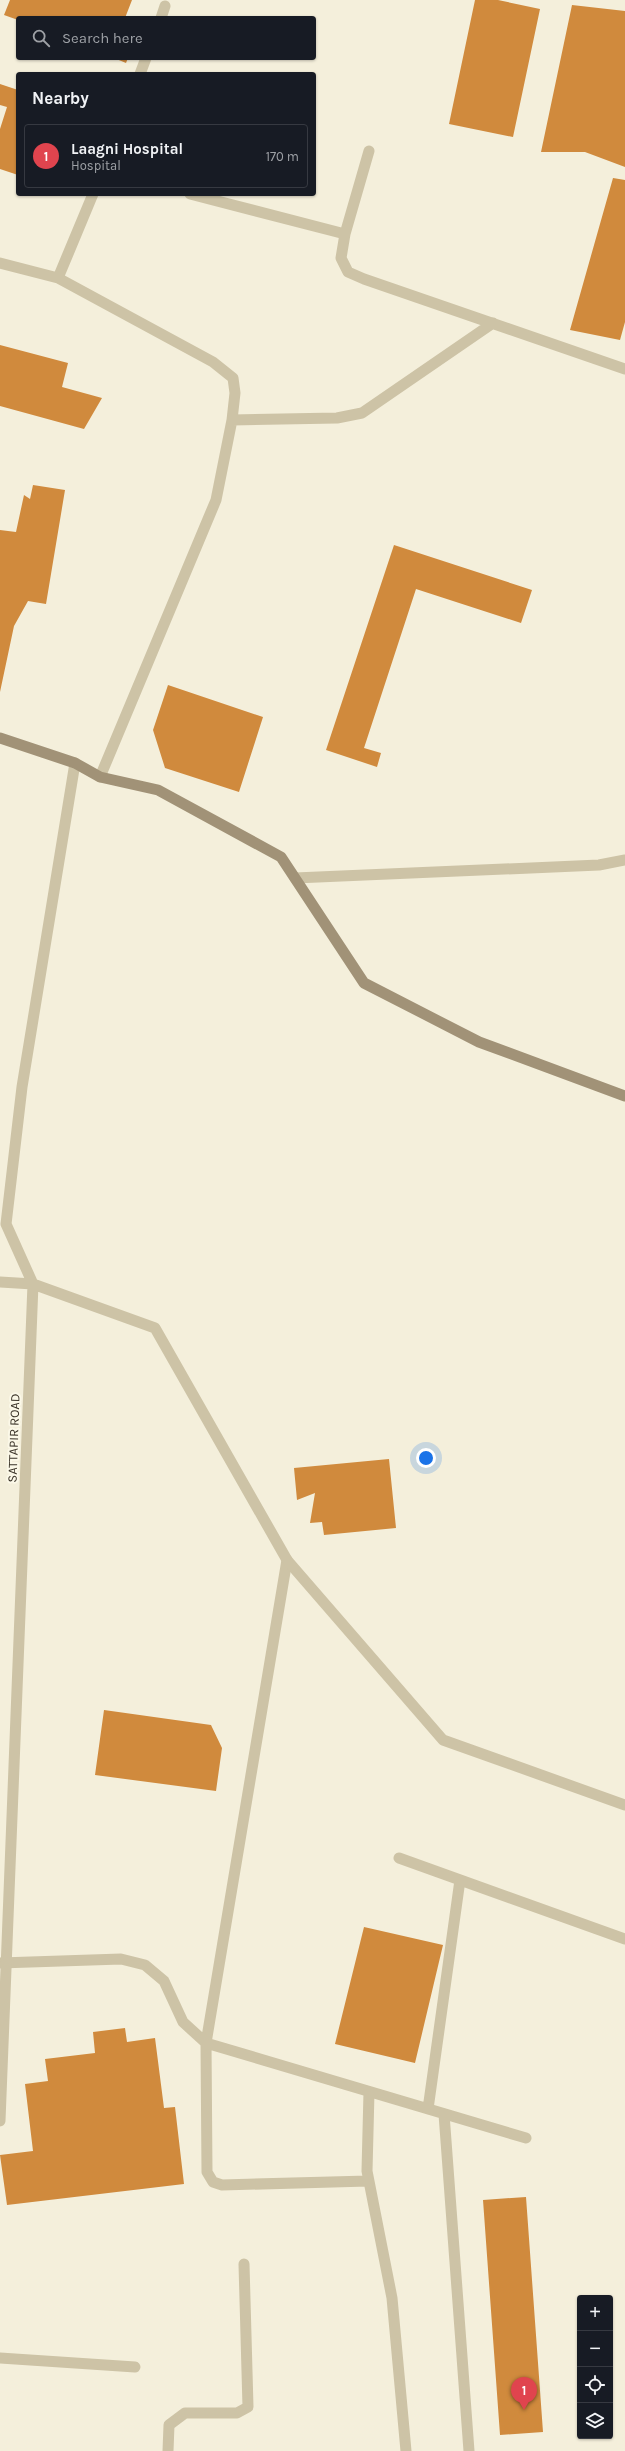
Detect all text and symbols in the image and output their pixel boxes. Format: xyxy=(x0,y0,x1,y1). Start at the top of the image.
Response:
search box xyxy=(16,16,316,60)
icon: search xyxy=(30,27,52,49)
text: Search here xyxy=(62,29,143,47)
text: Nearby xyxy=(32,88,89,108)
text: Laagni Hospital xyxy=(71,140,183,158)
text: 1 xyxy=(44,149,48,164)
text: 170 m xyxy=(266,149,299,164)
text: Hospital xyxy=(71,158,121,173)
street label: SATTAPIR ROAD xyxy=(4,1393,23,1483)
your location xyxy=(416,1448,436,1468)
map controls xyxy=(577,2295,613,2439)
button: + xyxy=(577,2295,613,2331)
button: − xyxy=(577,2331,613,2367)
button: locate xyxy=(577,2367,613,2403)
pin: 1 xyxy=(511,2377,537,2410)
button: layers xyxy=(577,2403,613,2439)

